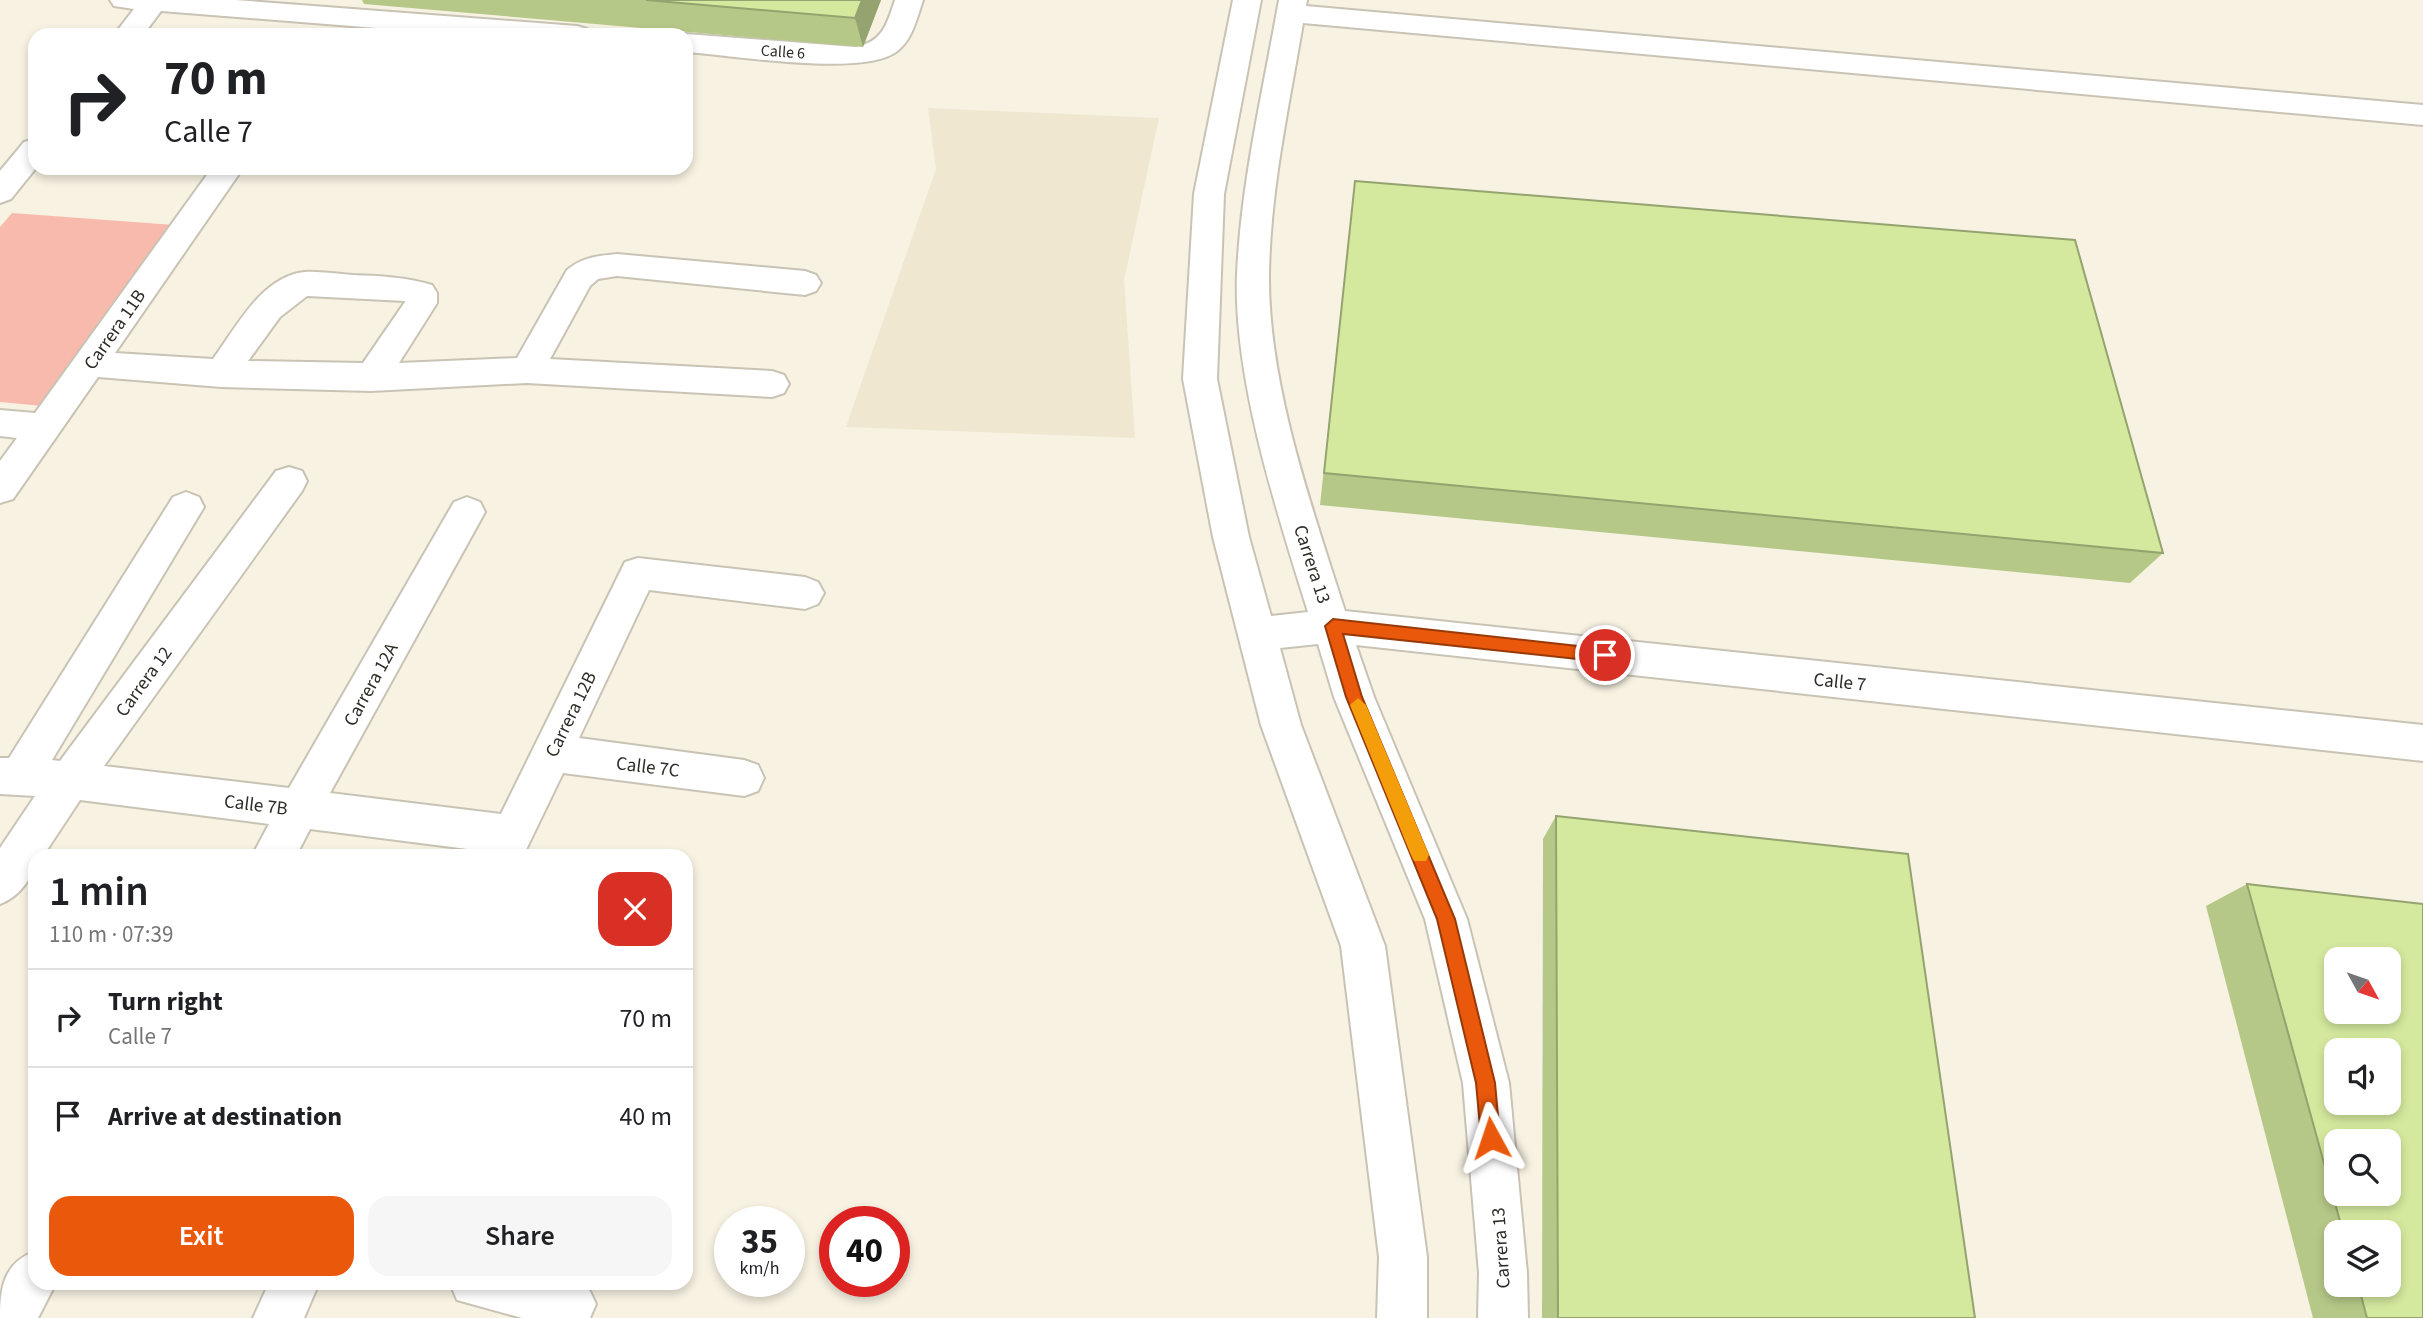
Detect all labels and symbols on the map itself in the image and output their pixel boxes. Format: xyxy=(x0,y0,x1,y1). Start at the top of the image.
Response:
street label: Calle 6 xyxy=(760,39,806,65)
street label: Carrera 11B xyxy=(78,284,153,375)
street label: Carrera 13 xyxy=(1286,522,1337,607)
pin xyxy=(1575,625,1635,685)
street label: Carrera 12A xyxy=(337,638,406,731)
street label: Carrera 12 xyxy=(109,641,179,723)
street label: Calle 7 xyxy=(1812,666,1868,699)
street label: Carrera 12B xyxy=(539,667,604,762)
street label: Calle 7C xyxy=(615,750,681,785)
street label: Calle 7B xyxy=(222,788,289,823)
north arrow xyxy=(2324,947,2401,1024)
position arrow xyxy=(1454,1101,1528,1175)
speed limit sign: 40 xyxy=(819,1206,910,1297)
street label: Carrera 13 xyxy=(1485,1206,1518,1289)

